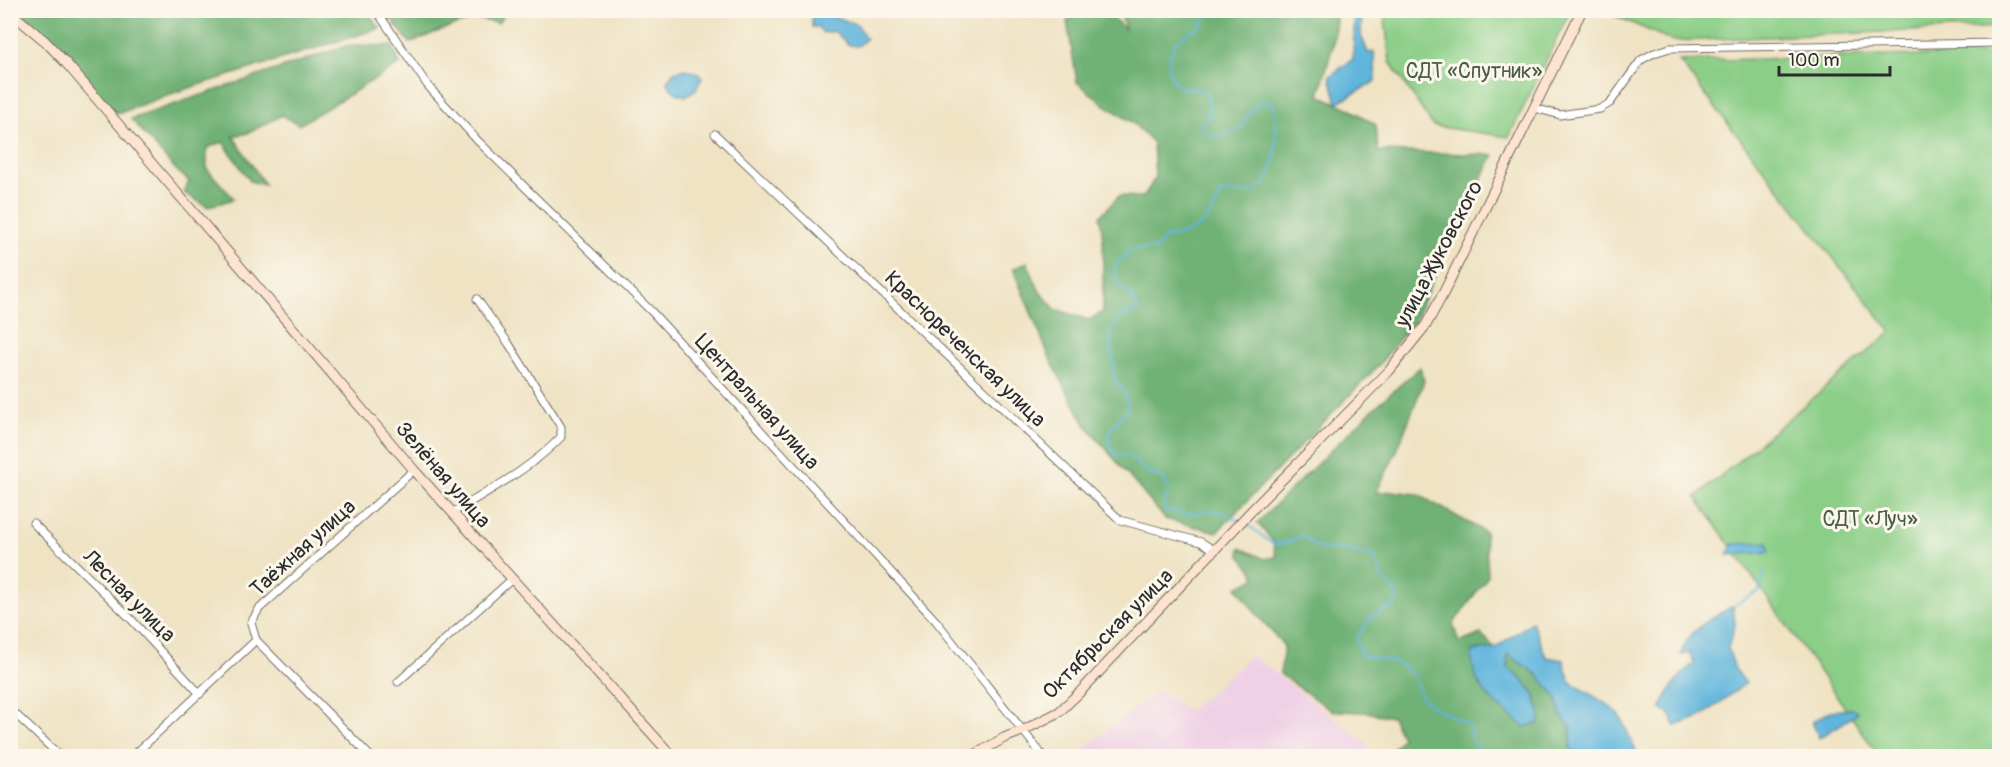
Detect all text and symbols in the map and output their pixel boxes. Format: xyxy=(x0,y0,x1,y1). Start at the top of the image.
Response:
scale bar xyxy=(1779,39,1890,77)
text: 100 m xyxy=(1788,49,1840,72)
park label: СДТ «Спутник» xyxy=(1406,58,1543,85)
street label: улица Жуковского xyxy=(1389,176,1489,333)
street label: Краснореченская улица xyxy=(879,265,1051,433)
street label: Центральная улица xyxy=(689,328,825,476)
street label: Зелёная улица xyxy=(389,416,497,534)
street label: Таёжная улица xyxy=(244,493,362,603)
park label: СДТ «Луч» xyxy=(1822,506,1918,533)
street label: Лесная улица xyxy=(76,543,181,648)
street label: Октябрьская улица xyxy=(1037,563,1179,705)

